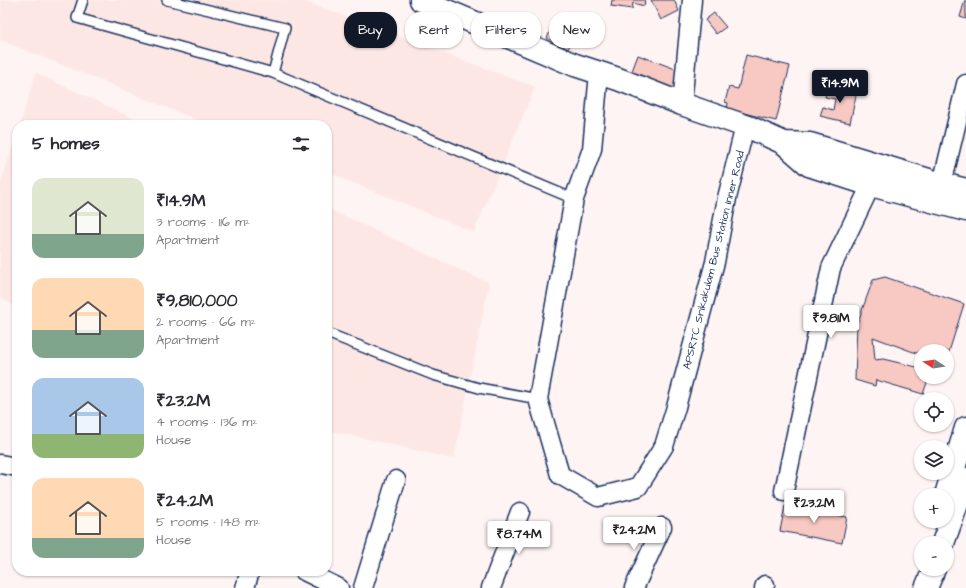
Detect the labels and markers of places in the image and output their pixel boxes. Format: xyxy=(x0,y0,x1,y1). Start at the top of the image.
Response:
pin: ₹14.9M xyxy=(807,70,873,104)
pin: ₹9.81M xyxy=(798,305,864,339)
pin: ₹23.2M xyxy=(781,490,847,524)
pin: ₹24.2M xyxy=(601,517,667,551)
pin: ₹8.74M xyxy=(486,521,552,555)

